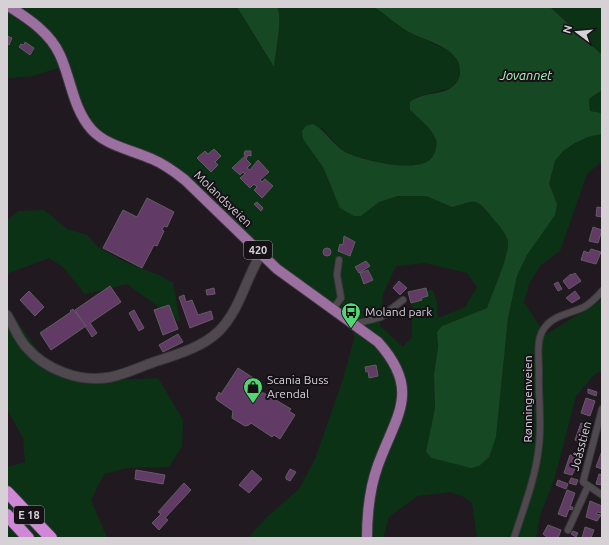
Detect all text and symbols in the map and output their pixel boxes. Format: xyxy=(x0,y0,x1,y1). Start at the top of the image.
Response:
north arrow xyxy=(557,12,597,52)
text: N xyxy=(560,24,574,35)
water label: Jovannet xyxy=(499,68,553,82)
street label: Molandsveien xyxy=(192,168,255,229)
road number: 420 xyxy=(244,241,272,259)
bus stop icon: Moland park xyxy=(340,301,362,329)
place label: Moland park xyxy=(365,305,432,318)
street label: Rønningenveien xyxy=(521,355,534,443)
place label: Scania Buss Arendal xyxy=(267,373,329,400)
shop icon: Scania Buss Arendal xyxy=(242,376,264,404)
street label: Joåsstien xyxy=(568,420,593,472)
road number: E 18 xyxy=(14,506,44,524)

